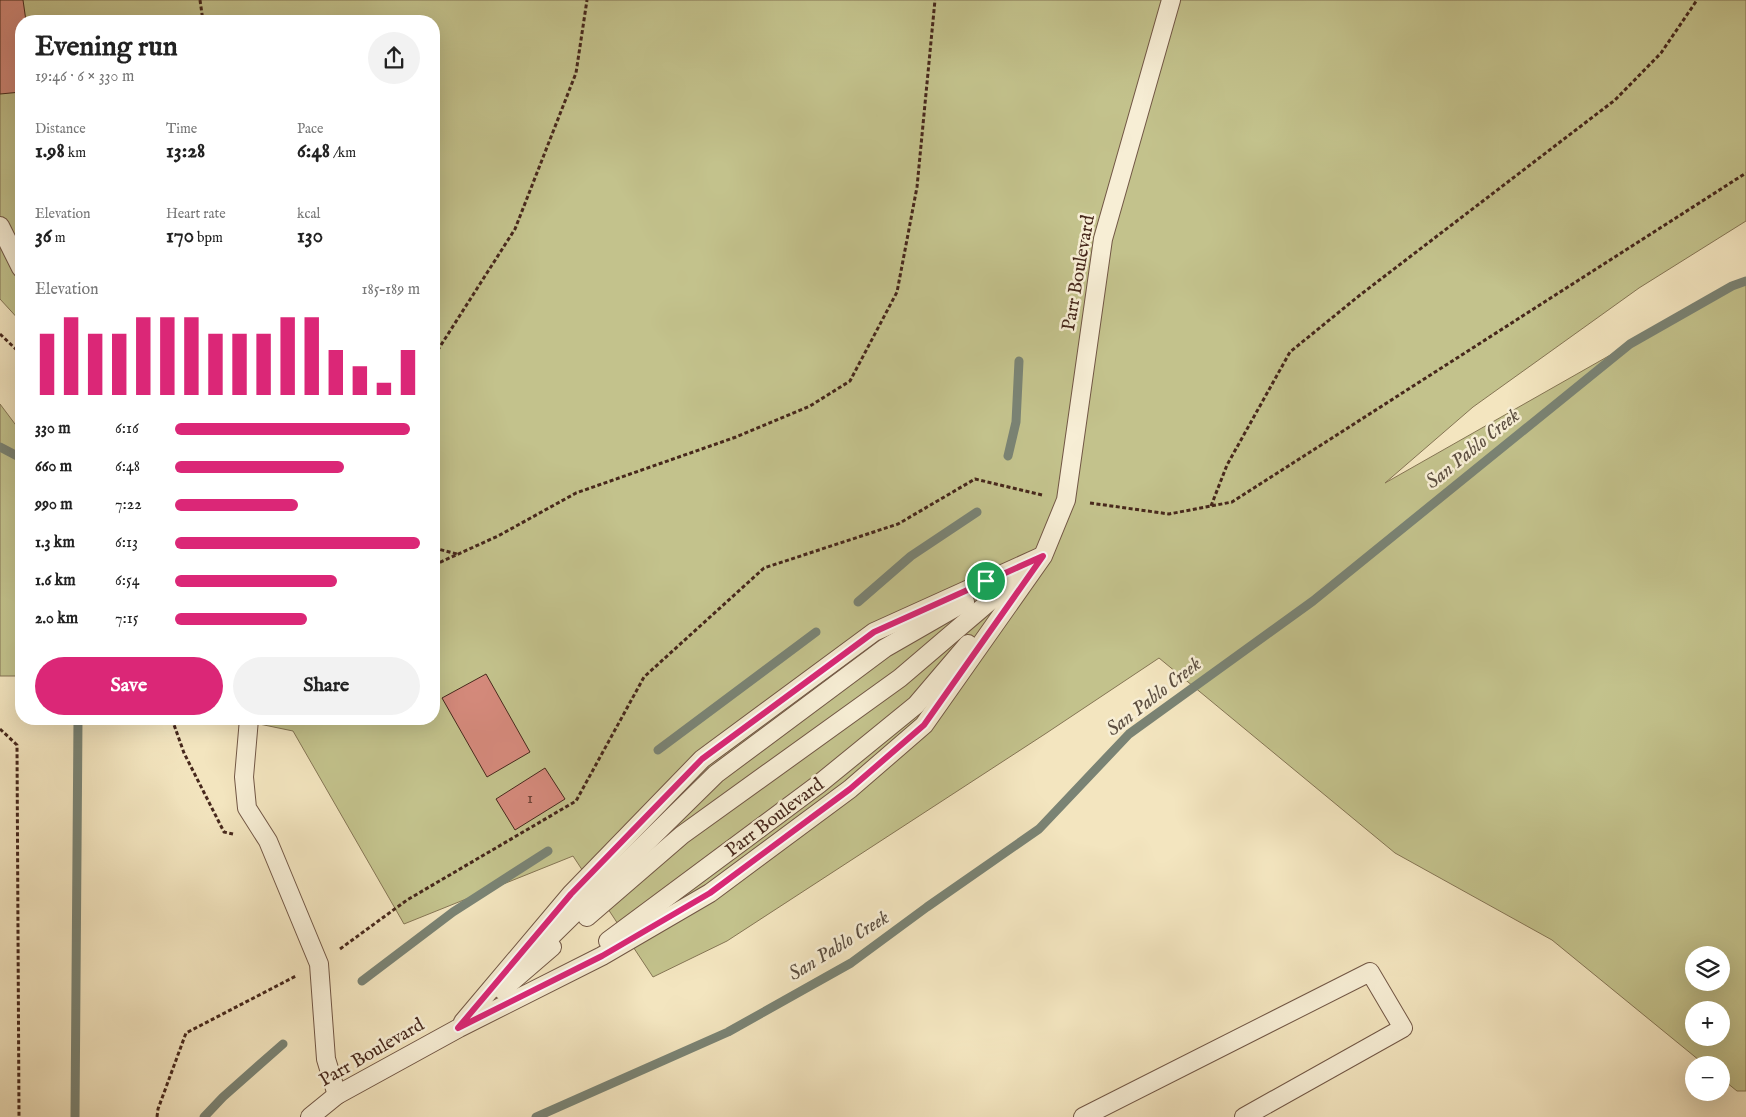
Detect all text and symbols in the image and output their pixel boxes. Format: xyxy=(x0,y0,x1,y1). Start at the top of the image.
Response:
text: Evening run xyxy=(35,30,178,65)
button: share xyxy=(368,32,420,84)
text: 19:46 · 6 × 330 m xyxy=(35,67,134,87)
text: Distance xyxy=(35,120,86,138)
text: Time xyxy=(166,120,197,138)
text: Pace xyxy=(297,120,324,138)
text: 1.98 xyxy=(35,138,65,165)
text: 13:28 xyxy=(166,138,205,165)
text: 6:48 xyxy=(297,138,330,165)
text: km xyxy=(65,144,86,162)
text: /km xyxy=(330,144,356,162)
text: Elevation xyxy=(35,205,91,223)
text: Heart rate xyxy=(166,205,226,223)
text: kcal xyxy=(297,205,320,223)
street label: Parr Boulevard xyxy=(1057,212,1101,333)
text: 36 xyxy=(35,223,52,250)
text: 170 xyxy=(166,223,194,250)
text: 130 xyxy=(297,223,323,250)
text: m xyxy=(52,229,66,247)
text: bpm xyxy=(194,229,223,247)
text: Elevation xyxy=(35,280,98,300)
text: 185–189 m xyxy=(362,280,420,300)
water label: San Pablo Creek xyxy=(1421,403,1525,495)
text: 330 m xyxy=(35,419,71,439)
text: 6:16 xyxy=(115,419,139,439)
text: 660 m xyxy=(35,457,72,477)
text: 6:48 xyxy=(115,457,140,477)
text: 990 m xyxy=(35,495,73,515)
text: 7:22 xyxy=(115,495,142,515)
text: 1.3 km xyxy=(35,533,75,553)
text: 6:13 xyxy=(115,533,138,553)
pin xyxy=(965,560,1007,602)
icon: arrive xyxy=(972,567,1000,595)
text: 1.6 km xyxy=(35,571,76,591)
text: 6:54 xyxy=(115,571,140,591)
text: 2.0 km xyxy=(35,609,78,629)
text: 7:15 xyxy=(115,609,138,629)
water label: San Pablo Creek xyxy=(1101,652,1207,742)
button: Save xyxy=(35,657,223,715)
button: Share xyxy=(233,657,420,715)
street label: Parr Boulevard xyxy=(721,773,830,863)
house number: 1 xyxy=(527,789,533,809)
water label: San Pablo Creek xyxy=(784,905,894,987)
map controls xyxy=(1685,946,1730,1101)
button: layers xyxy=(1685,946,1730,991)
button: + xyxy=(1685,1001,1730,1046)
street label: Parr Boulevard xyxy=(315,1013,430,1093)
button: − xyxy=(1685,1056,1730,1101)

